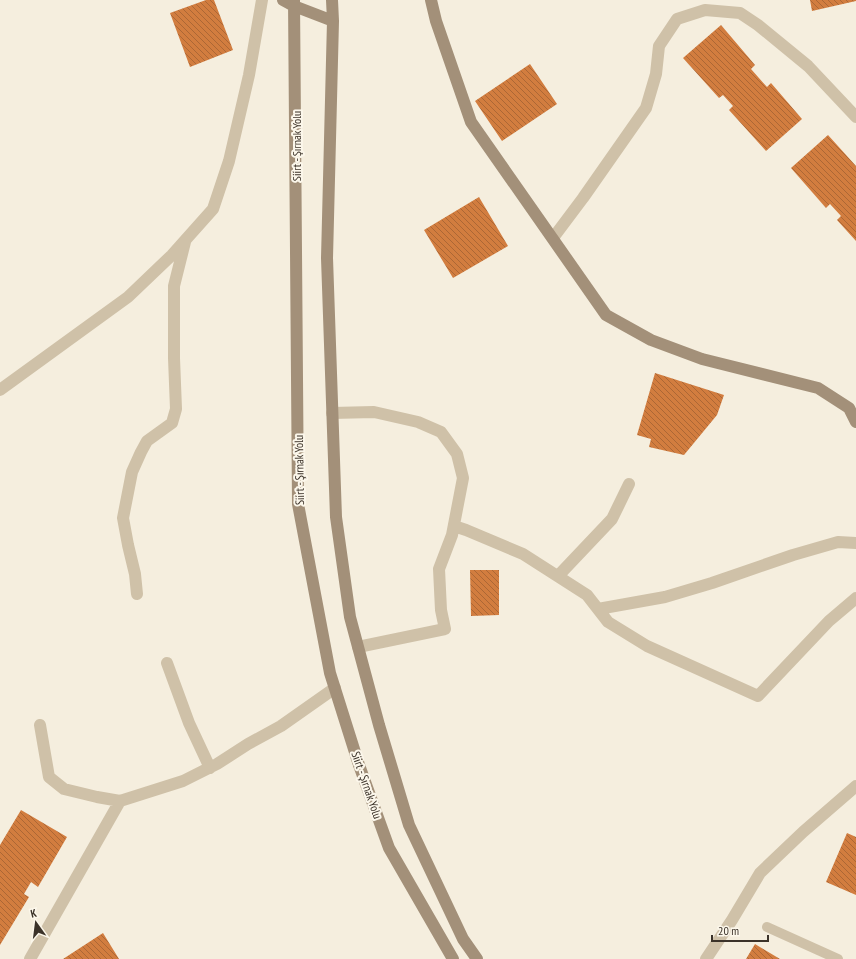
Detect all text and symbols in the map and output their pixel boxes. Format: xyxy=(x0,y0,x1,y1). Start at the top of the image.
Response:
street label: Siirt - Şırnak Yolu xyxy=(289,111,304,181)
street label: Siirt - Şırnak Yolu xyxy=(291,435,307,505)
street label: Siirt - Şırnak Yolu xyxy=(348,749,386,821)
north arrow xyxy=(16,903,56,943)
text: K xyxy=(29,906,38,921)
scale bar xyxy=(712,917,768,943)
text: 20 m xyxy=(718,923,739,938)

